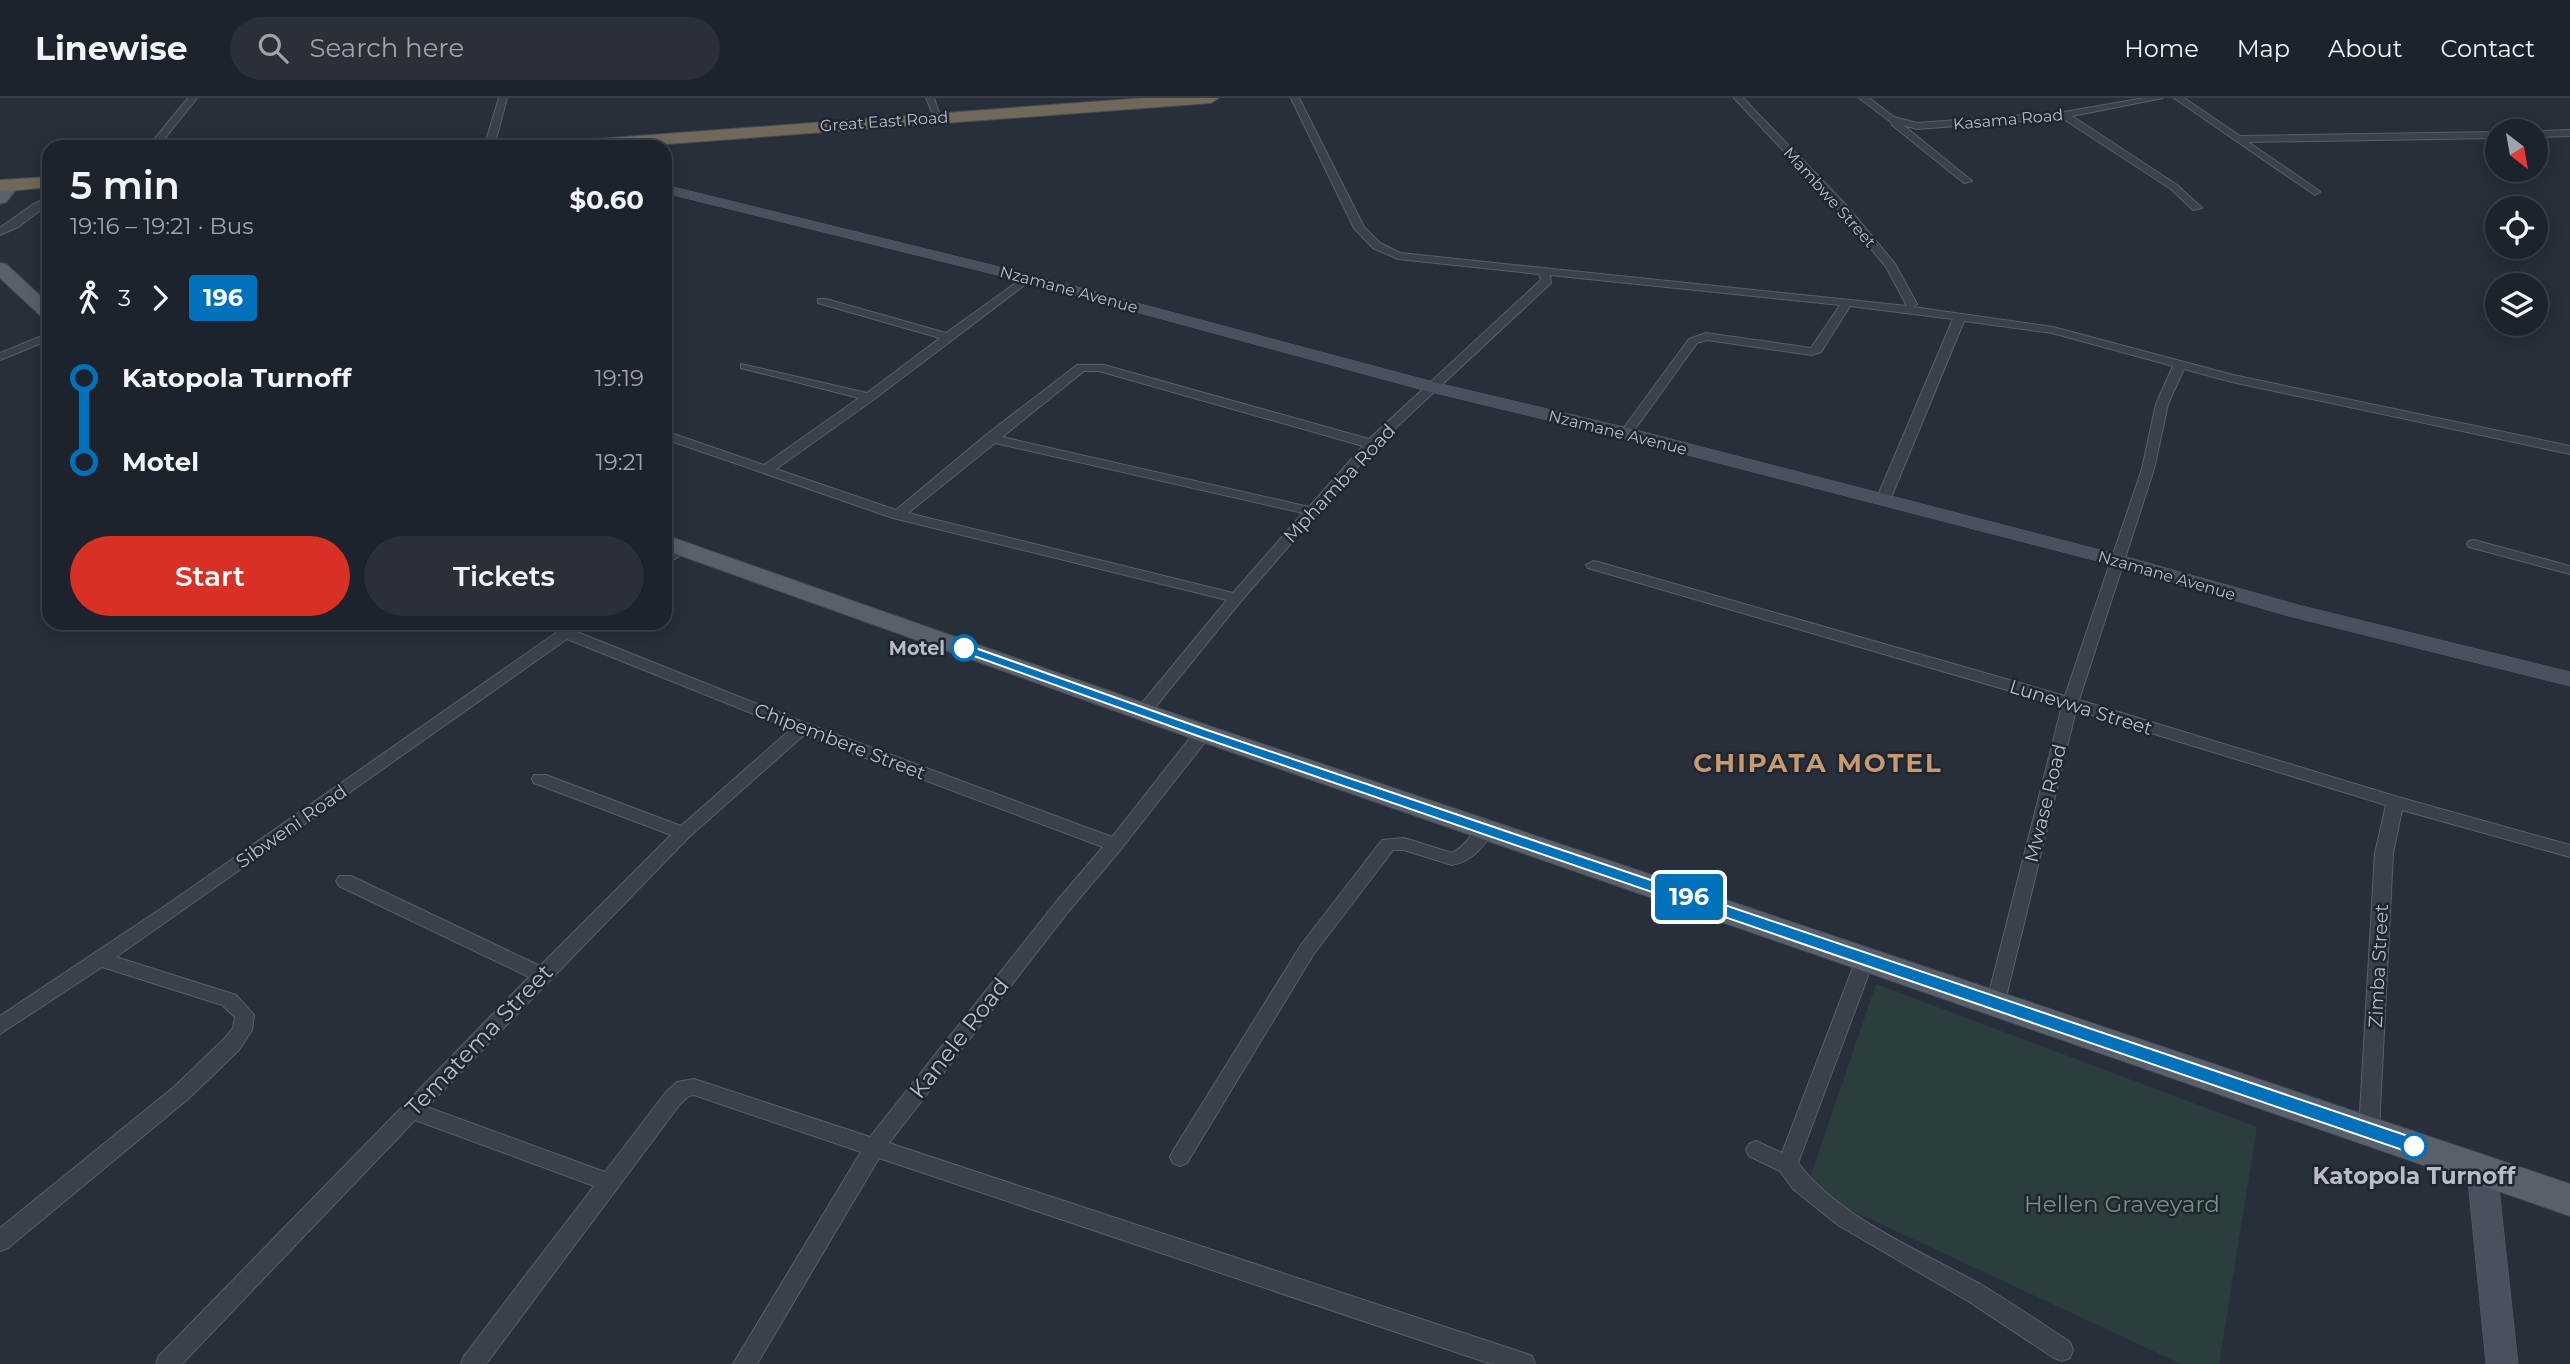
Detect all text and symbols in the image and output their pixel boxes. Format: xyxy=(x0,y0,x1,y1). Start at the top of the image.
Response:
search box xyxy=(230,17,720,80)
text: Linewise xyxy=(35,28,188,68)
icon: search xyxy=(254,29,292,67)
text: Search here xyxy=(310,32,464,64)
text: Home xyxy=(2124,34,2199,63)
text: Map xyxy=(2237,34,2290,63)
text: About xyxy=(2328,34,2402,63)
text: Contact xyxy=(2440,34,2535,63)
street label: Kasama Road xyxy=(1952,105,2064,134)
street label: Great East Road xyxy=(819,108,949,135)
north arrow xyxy=(2485,119,2548,182)
map controls xyxy=(2485,119,2548,336)
street label: Mambwe Street xyxy=(1780,143,1880,252)
text: 5 min xyxy=(70,162,180,209)
text: $0.60 xyxy=(569,184,644,216)
button: locate xyxy=(2485,196,2548,259)
text: 19:16 – 19:21 · Bus xyxy=(70,212,253,240)
street label: Nzamane Avenue xyxy=(998,262,1140,317)
button: layers xyxy=(2485,273,2548,336)
icon: walk xyxy=(70,279,108,317)
icon: forward xyxy=(141,279,179,317)
text: 196 xyxy=(203,283,243,312)
text: 3 xyxy=(118,284,131,312)
text: Katopola Turnoff xyxy=(122,362,351,394)
text: 19:19 xyxy=(595,364,644,392)
street label: Nzamane Avenue xyxy=(1547,406,1689,459)
street label: Mphamba Road xyxy=(1278,419,1400,547)
text: Motel xyxy=(122,446,199,478)
text: 19:21 xyxy=(595,448,644,476)
button: Start xyxy=(70,536,350,616)
button: Tickets xyxy=(364,536,644,616)
street label: Nzamane Avenue xyxy=(2096,547,2238,604)
marker: Motel xyxy=(951,635,977,661)
place label: Motel xyxy=(889,637,945,660)
street label: Lunevwa Street xyxy=(2007,675,2155,740)
street label: Chipembere Street xyxy=(751,698,929,785)
street label: Mwase Road xyxy=(2020,742,2071,865)
district label: CHIPATA MOTEL xyxy=(1693,747,1943,779)
street label: Sibweni Road xyxy=(231,780,351,873)
line badge: 196 xyxy=(1649,874,1729,920)
text: 196 xyxy=(1669,882,1709,911)
street label: Zimba Street xyxy=(2364,903,2393,1029)
street label: Tematema Street xyxy=(399,958,559,1122)
street label: Kanele Road xyxy=(903,972,1015,1104)
marker: Katopola Turnoff xyxy=(2401,1133,2427,1159)
place label: Katopola Turnoff xyxy=(2313,1162,2516,1190)
park label: Hellen Graveyard xyxy=(2024,1190,2220,1218)

